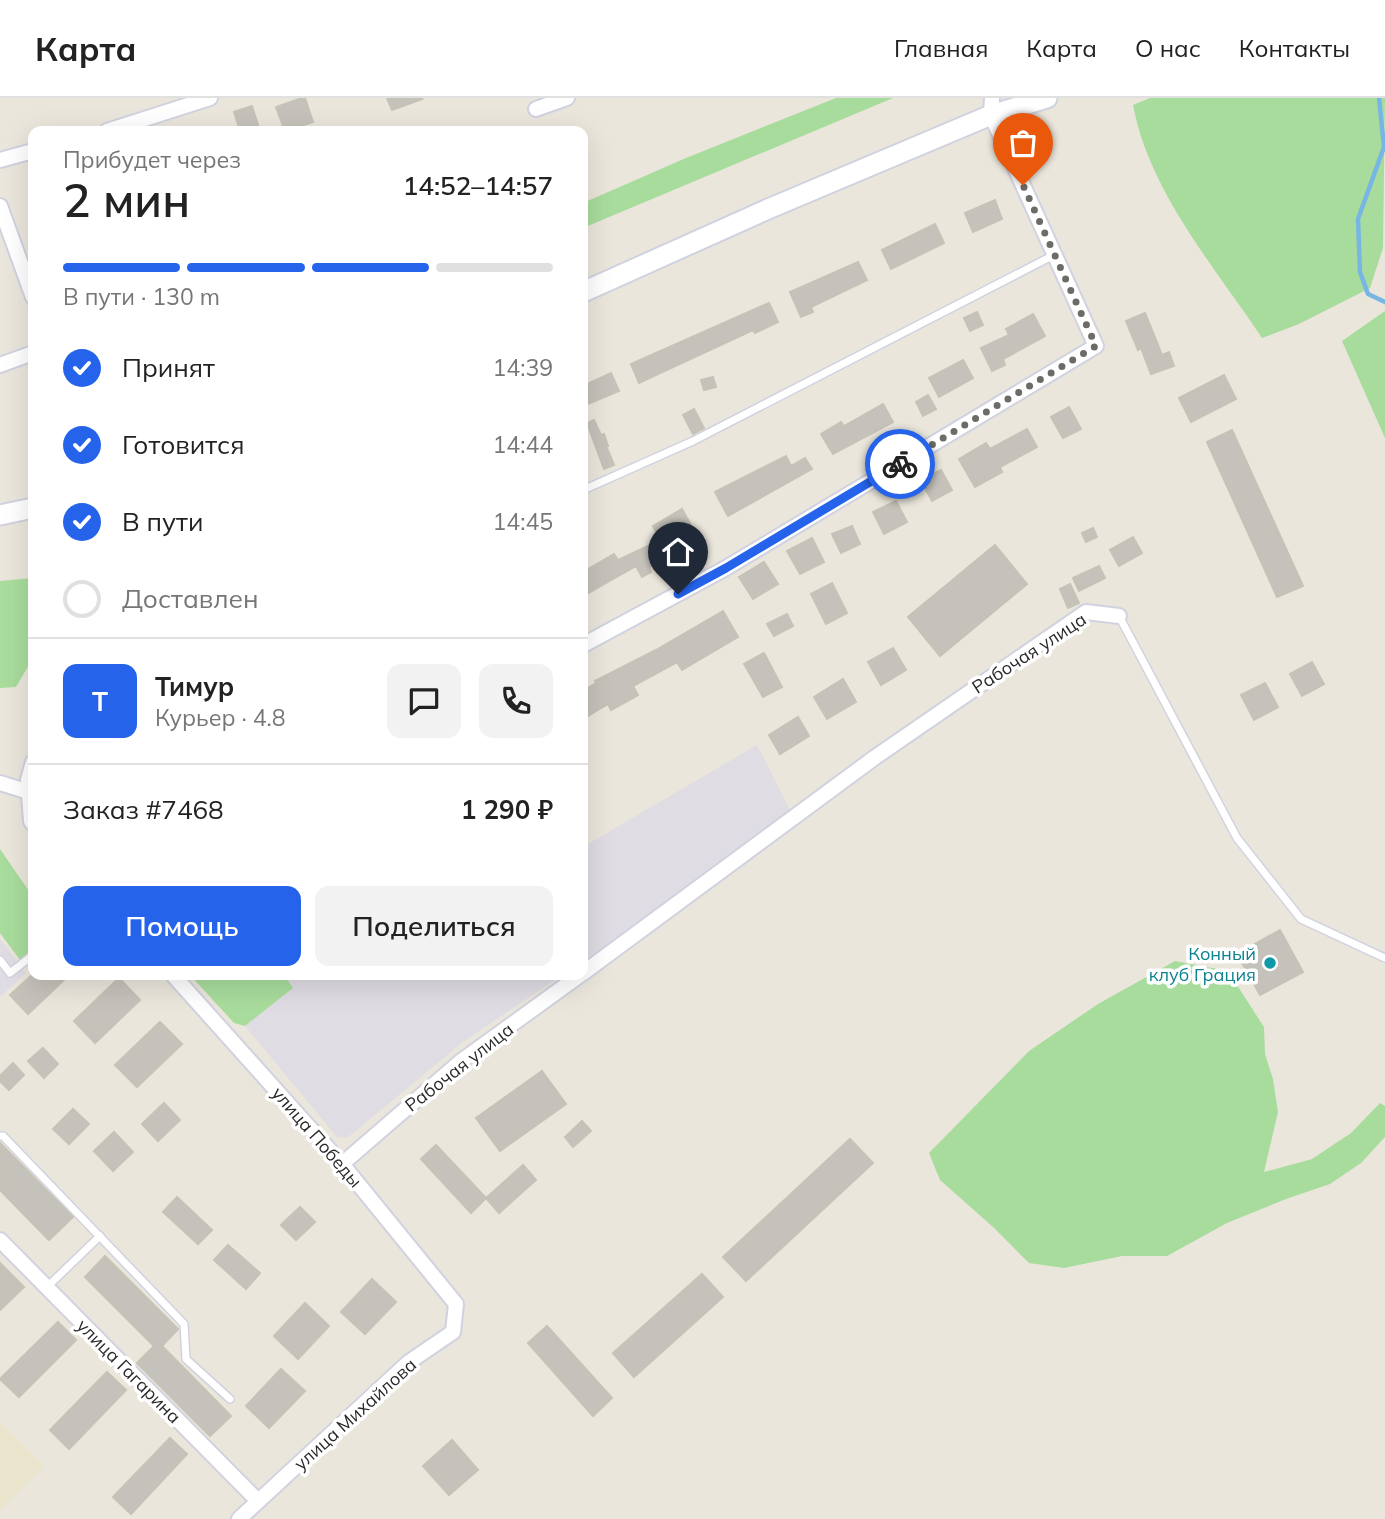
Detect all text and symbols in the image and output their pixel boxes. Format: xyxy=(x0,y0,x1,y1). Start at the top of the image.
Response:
text: Карта xyxy=(35,28,137,69)
text: Главная xyxy=(894,33,988,63)
text: Карта xyxy=(1026,33,1097,63)
text: О нас xyxy=(1135,33,1201,63)
text: Контакты xyxy=(1239,33,1350,63)
pin xyxy=(993,113,1053,185)
icon: bag xyxy=(1004,124,1042,162)
text: Прибудет через xyxy=(63,145,241,174)
text: 14:52–14:57 xyxy=(403,169,553,202)
text: 2 мин xyxy=(63,171,190,229)
text: В пути · 130 m xyxy=(63,282,220,311)
icon: check xyxy=(63,349,101,387)
text: Принят xyxy=(122,351,215,384)
text: 14:39 xyxy=(493,353,553,382)
icon: check xyxy=(63,426,101,464)
text: Готовится xyxy=(122,428,245,461)
courier xyxy=(865,429,935,499)
text: 14:44 xyxy=(493,430,553,459)
icon: bike xyxy=(881,445,919,483)
icon: check xyxy=(63,503,101,541)
text: В пути xyxy=(122,505,203,538)
text: 14:45 xyxy=(493,507,553,536)
pin xyxy=(648,522,708,594)
icon: home xyxy=(659,533,697,571)
text: Доставлен xyxy=(122,582,259,615)
street label: Рабочая улица xyxy=(968,608,1090,698)
button: chat xyxy=(387,664,461,738)
button: phone xyxy=(479,664,553,738)
text: Тимур xyxy=(155,670,234,703)
text: Т xyxy=(92,685,108,718)
text: Курьер · 4.8 xyxy=(155,703,286,732)
text: Заказ #7468 xyxy=(63,793,224,826)
text: 1 290 ₽ xyxy=(461,793,553,826)
button: Помощь xyxy=(63,886,301,966)
button: Поделиться xyxy=(315,886,553,966)
place label: Конный клуб Грация xyxy=(1149,942,1256,986)
marker: Конный клуб Грация xyxy=(1262,955,1278,971)
street label: Рабочая улица xyxy=(400,1017,518,1117)
street label: улица Победы xyxy=(267,1082,367,1192)
street label: улица Гагарина xyxy=(72,1314,186,1428)
street label: улица Михайлова xyxy=(289,1353,421,1475)

